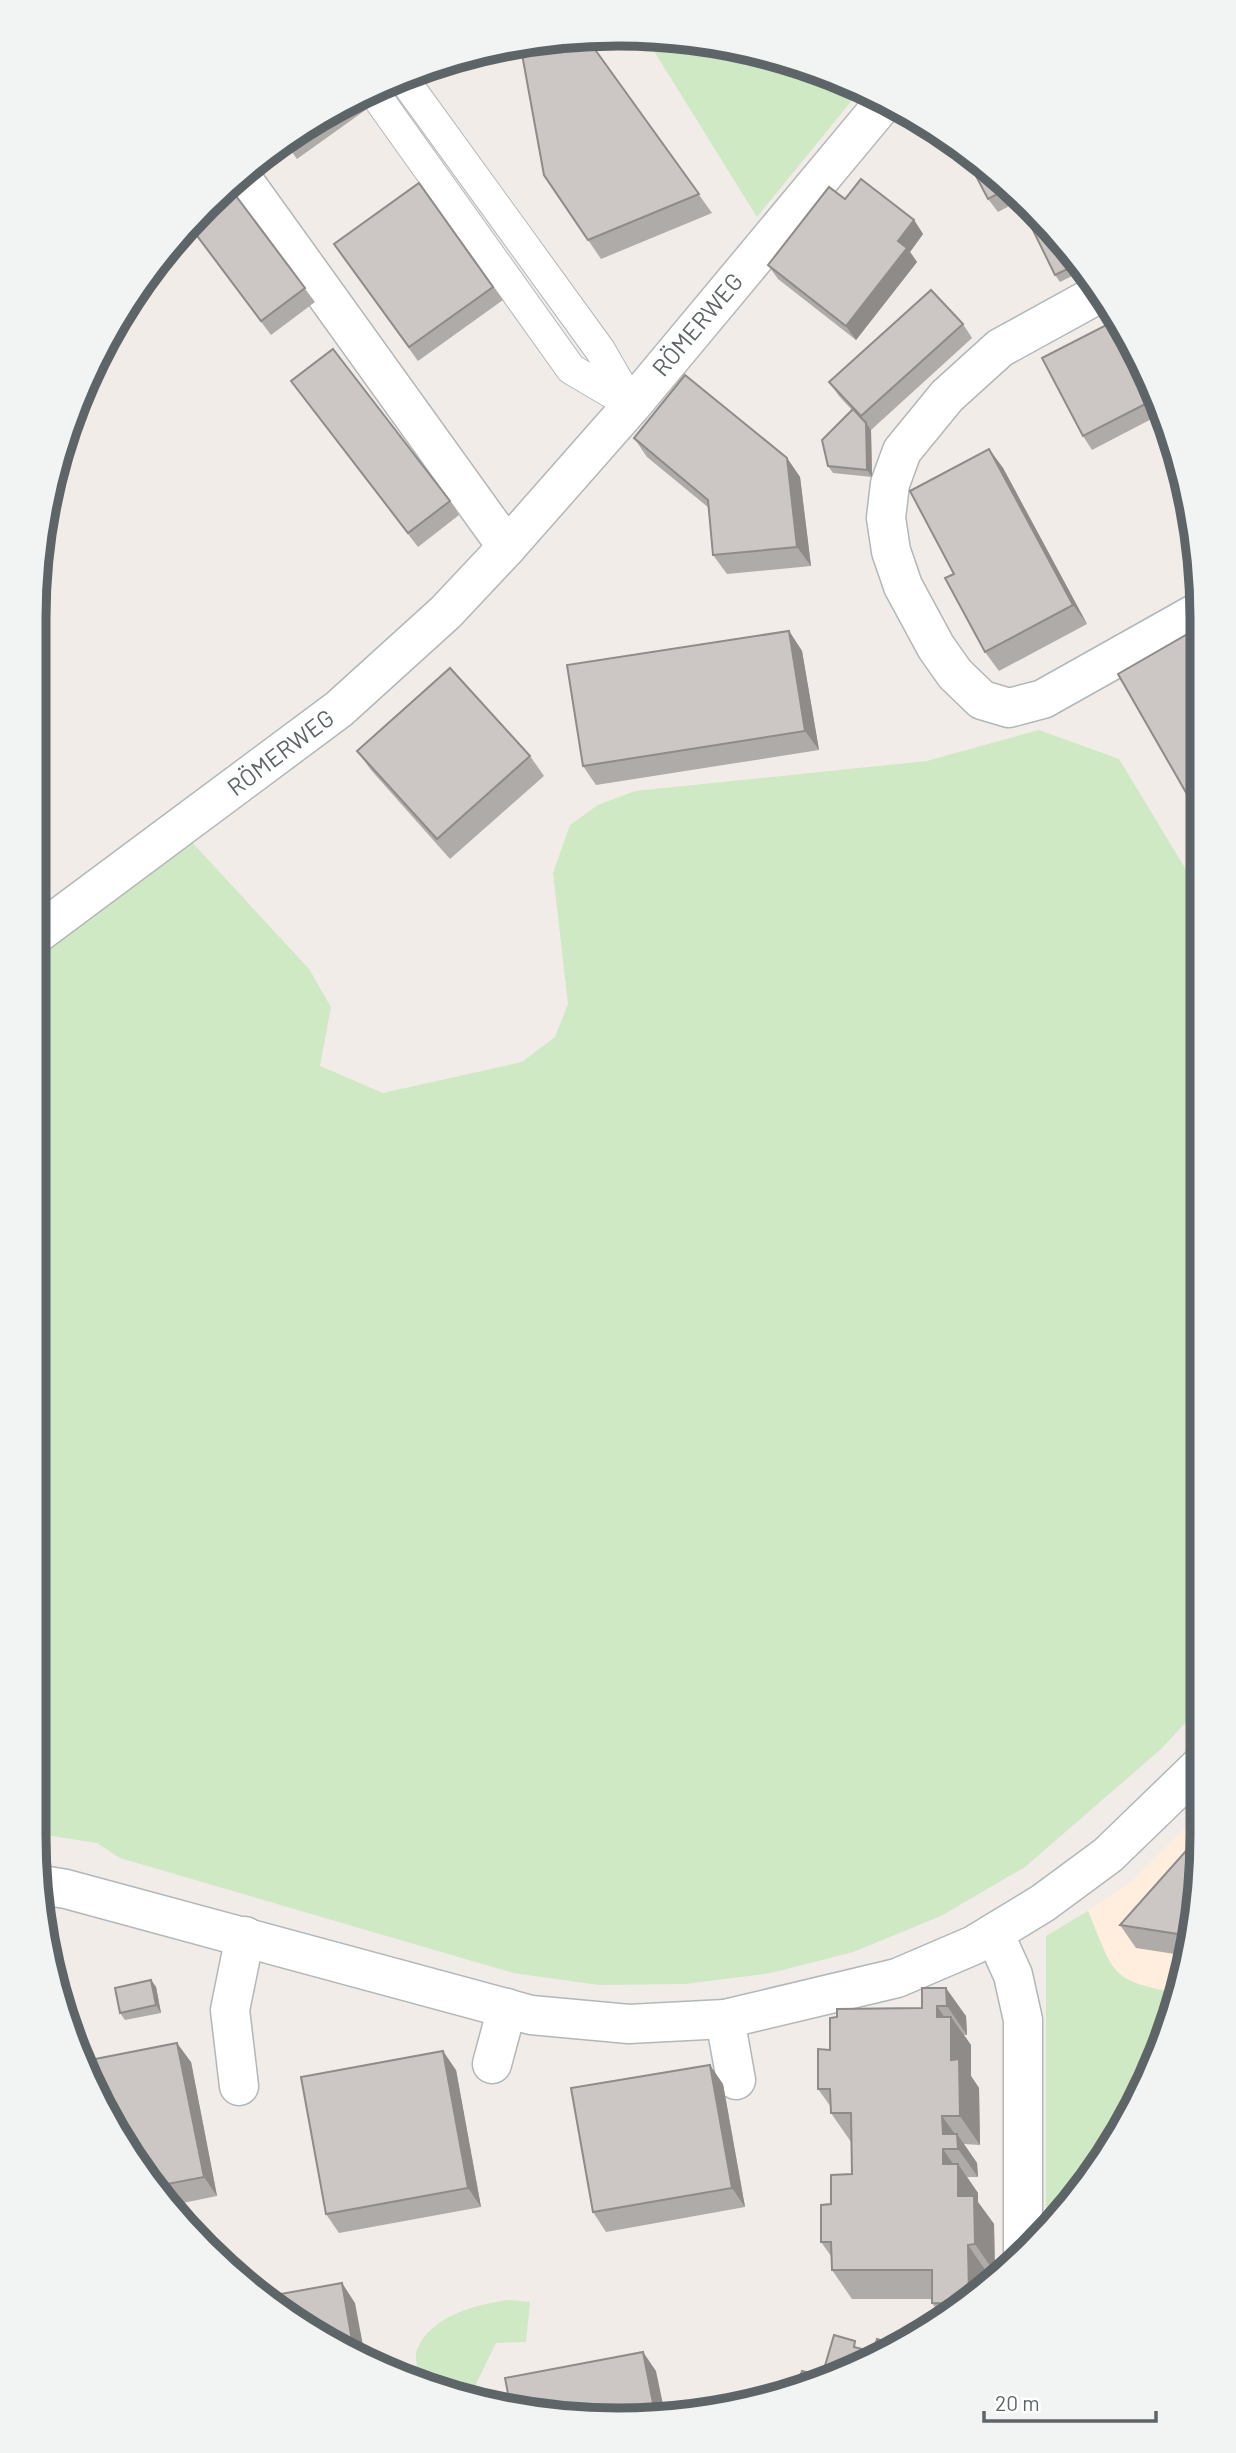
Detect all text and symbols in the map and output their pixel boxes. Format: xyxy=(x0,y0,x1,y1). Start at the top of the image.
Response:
street label: RÖMERWEG xyxy=(645,267,748,382)
street label: RÖMERWEG xyxy=(221,702,339,801)
scale bar xyxy=(984,2380,1156,2424)
text: 20 m xyxy=(995,2390,1040,2415)

